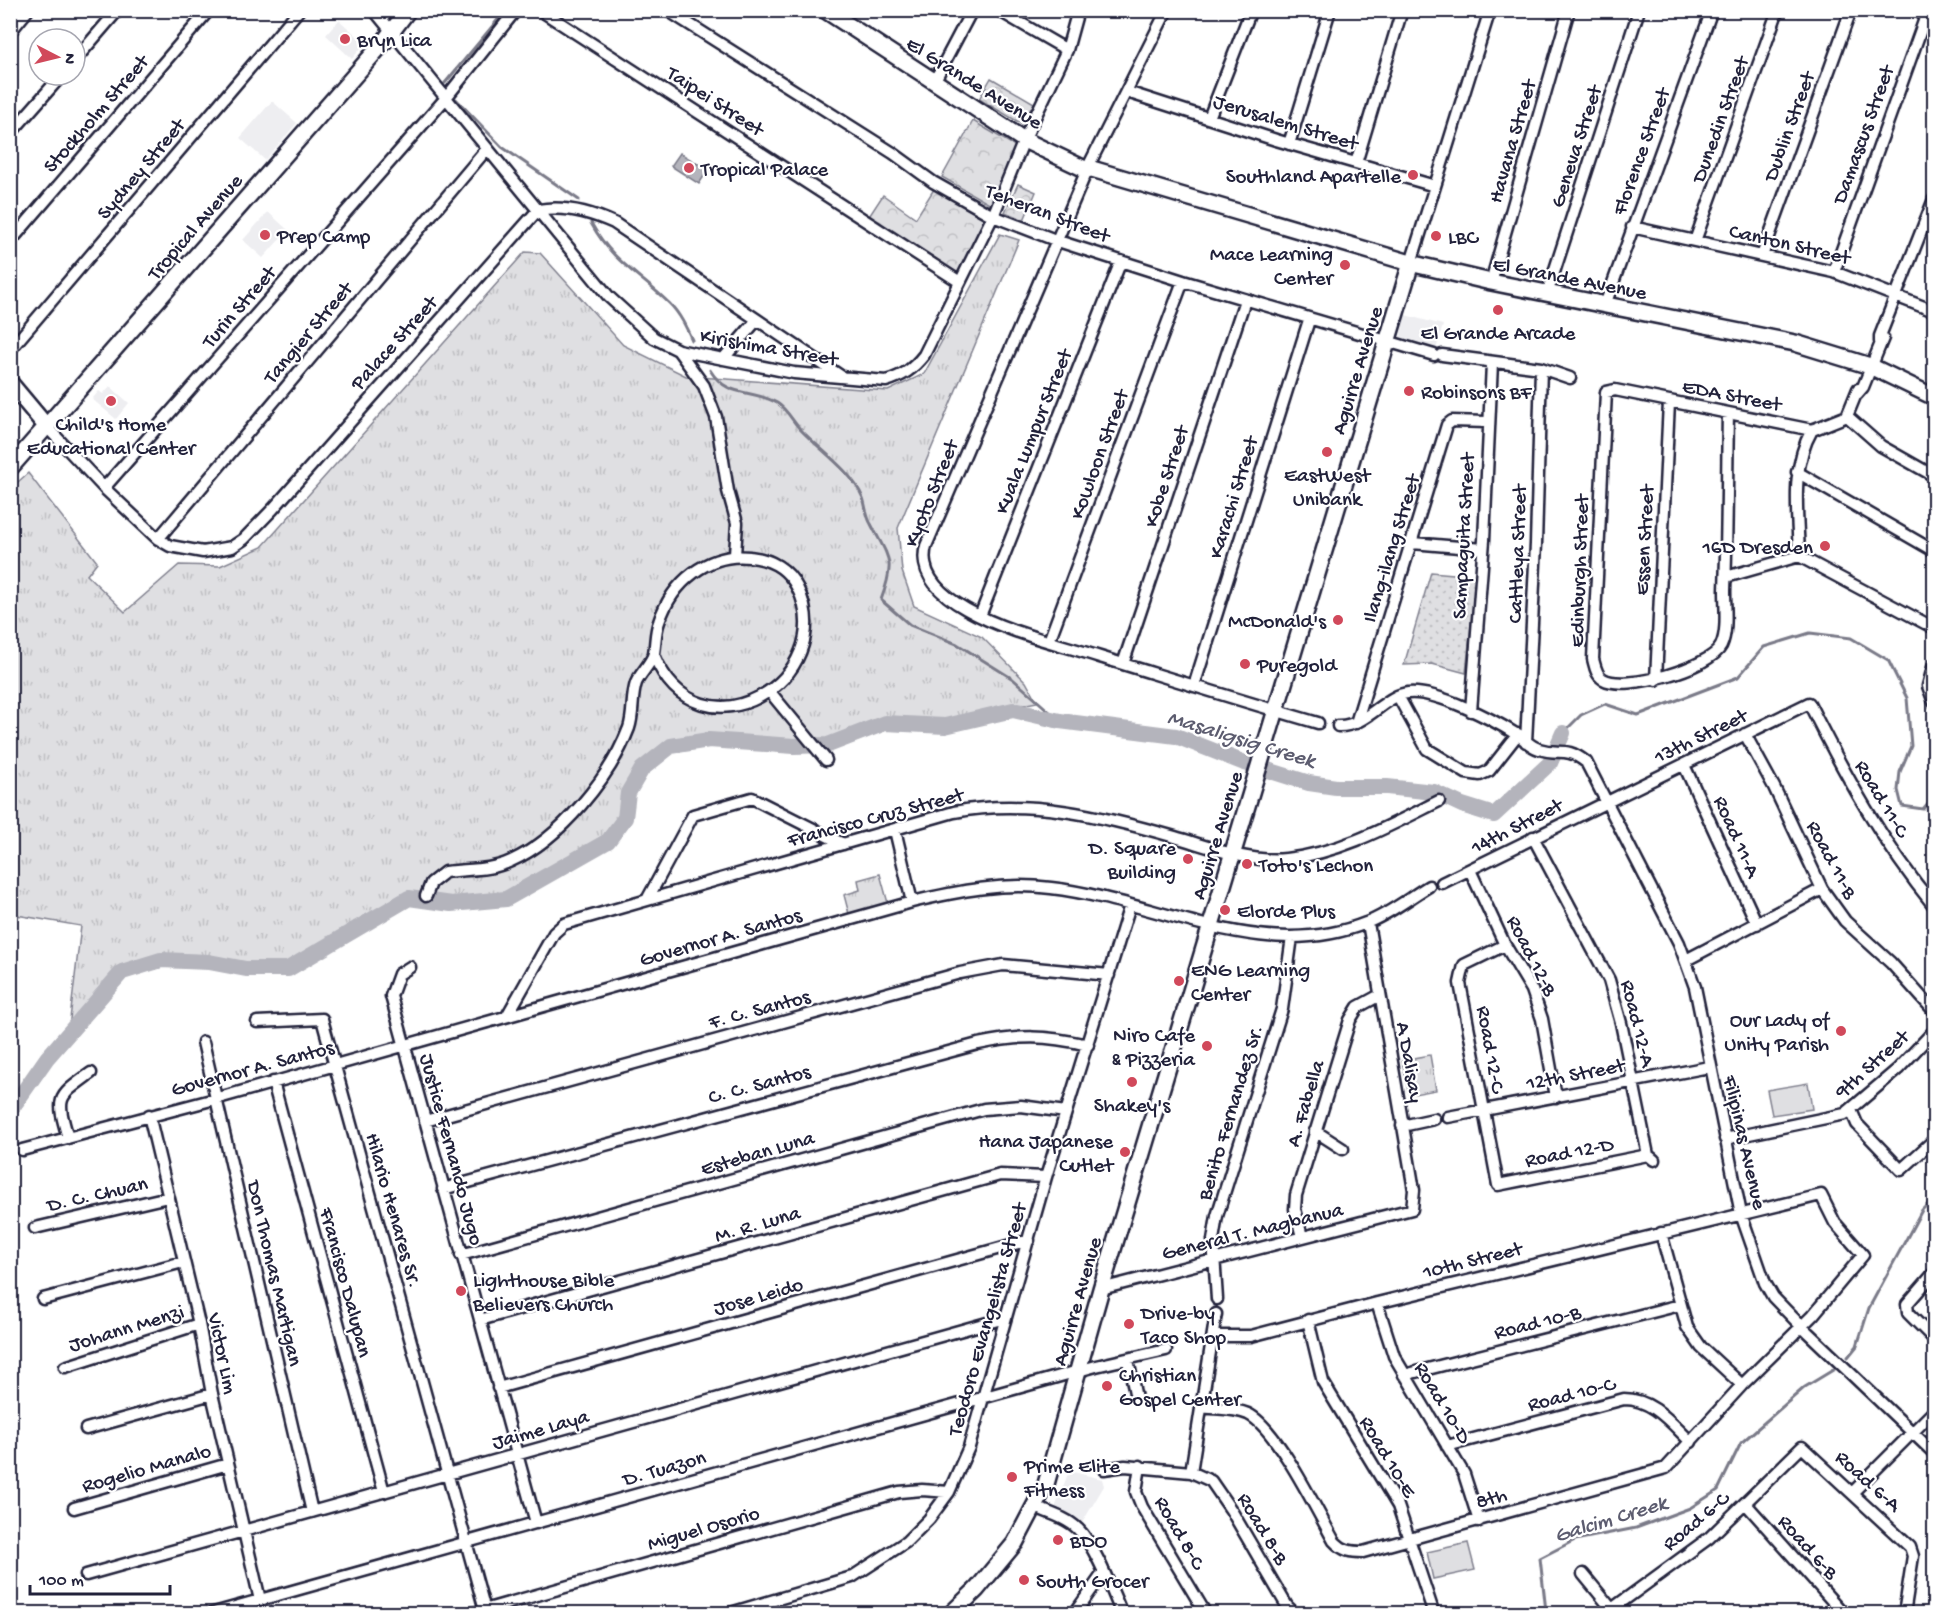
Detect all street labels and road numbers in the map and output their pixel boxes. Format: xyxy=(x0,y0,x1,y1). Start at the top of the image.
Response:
street label: El Grande Avenue xyxy=(900,33,1047,138)
street label: Stockholm Street xyxy=(40,49,157,179)
street label: Dunedin Street xyxy=(1687,52,1757,188)
street label: Damascus Street xyxy=(1828,60,1903,210)
street label: Taipei Street xyxy=(660,62,769,145)
street label: Dublin Street xyxy=(1759,67,1823,187)
street label: Havana Street xyxy=(1485,75,1545,207)
street label: Geneva Street xyxy=(1547,81,1611,211)
street label: Florence Street xyxy=(1608,83,1679,220)
street label: Jerusalem Street xyxy=(1210,90,1363,159)
street label: Sydney Street xyxy=(93,113,194,226)
street label: Tropical Avenue xyxy=(143,169,250,287)
street label: Teheran Street xyxy=(980,180,1115,251)
street label: Canton Street xyxy=(1726,220,1855,273)
street label: El Grande Avenue xyxy=(1490,253,1650,308)
street label: Turin Street xyxy=(197,260,285,355)
street label: Tangier Street xyxy=(259,276,361,391)
street label: Palace Street xyxy=(346,290,446,397)
street label: Aguirre Avenue xyxy=(1328,303,1391,438)
street label: Kirishima Street xyxy=(698,325,841,374)
street label: Kuala Lumpur Street xyxy=(991,344,1081,518)
street label: EDA Street xyxy=(1680,376,1785,420)
street label: Kowloon Street xyxy=(1066,385,1137,523)
street label: Kobe Street xyxy=(1140,421,1197,531)
street label: Karachi Street xyxy=(1205,432,1266,562)
street label: Kyoto Street xyxy=(900,435,967,551)
street label: Sampaguita Street xyxy=(1449,450,1482,620)
street label: Ilang-ilang Street xyxy=(1359,470,1428,626)
street label: Cattleya Street xyxy=(1505,482,1534,624)
street label: Essen Street xyxy=(1631,482,1662,596)
street label: Edinburgh Street xyxy=(1566,492,1597,648)
street label: 13th Street xyxy=(1650,704,1754,772)
street label: Road 11-C xyxy=(1847,757,1914,844)
street label: Aguirre Avenue xyxy=(1188,768,1251,903)
street label: Francisco Cruz Street xyxy=(784,783,969,855)
street label: 14th Street xyxy=(1467,793,1570,862)
street label: Road 11-A xyxy=(1706,793,1765,884)
street label: Road 11-B xyxy=(1799,817,1862,905)
street label: Governor A. Santos xyxy=(637,904,806,974)
street label: Road 12-B xyxy=(1499,912,1561,1002)
street label: Road 12-A xyxy=(1613,978,1659,1071)
street label: F. C. Santos xyxy=(706,986,815,1037)
street label: Road 12-C xyxy=(1469,1004,1509,1096)
street label: A Dalisay xyxy=(1388,1020,1427,1105)
street label: Benito Fernandez Sr. xyxy=(1193,1022,1271,1205)
street label: 9th Street xyxy=(1830,1024,1917,1106)
street label: Governor A. Santos xyxy=(169,1036,338,1104)
street label: Justice Fernando Jugo xyxy=(412,1051,487,1249)
street label: 12th Street xyxy=(1523,1054,1629,1098)
street label: A. Fabella xyxy=(1282,1056,1333,1150)
street label: C. C. Santos xyxy=(706,1060,815,1112)
street label: Filipinas Avenue xyxy=(1715,1072,1770,1213)
street label: Esteban Luna xyxy=(698,1127,819,1184)
street label: Hilario Henares Sr. xyxy=(358,1131,426,1291)
street label: Road 12-D xyxy=(1523,1134,1616,1175)
street label: D. C. Chuan xyxy=(43,1173,150,1221)
street label: Don Thomas Martigan xyxy=(239,1177,306,1369)
street label: Teodoro Evangelista Street xyxy=(944,1198,1035,1440)
street label: General T. Magbanua xyxy=(1160,1198,1347,1268)
street label: M. R. Luna xyxy=(712,1202,805,1250)
street label: Francisco Dalupan xyxy=(311,1204,376,1361)
street label: Aguirre Avenue xyxy=(1049,1234,1110,1369)
street label: 10th Street xyxy=(1420,1237,1527,1287)
street label: Jose Leido xyxy=(711,1274,807,1323)
street label: Johann Menzi xyxy=(66,1301,188,1360)
street label: Road 10-B xyxy=(1492,1301,1585,1347)
street label: Victor Lim xyxy=(200,1310,241,1397)
street label: Road 10-D xyxy=(1407,1358,1475,1450)
street label: Road 10-C xyxy=(1526,1373,1620,1419)
street label: Jaime Laya xyxy=(490,1405,593,1457)
street label: Road 10-E xyxy=(1352,1412,1421,1504)
street label: Rogelio Manalo xyxy=(80,1440,214,1501)
street label: Road 6-A xyxy=(1828,1446,1906,1520)
street label: D. Tuazon xyxy=(619,1447,709,1495)
street label: 8th xyxy=(1474,1484,1510,1517)
street label: Road 6-C xyxy=(1659,1487,1737,1558)
street label: Road 8-B xyxy=(1230,1489,1293,1571)
street label: Road 8-C xyxy=(1147,1493,1210,1576)
street label: Miguel Osorio xyxy=(645,1502,763,1558)
street label: Road 6-B xyxy=(1771,1511,1843,1587)

